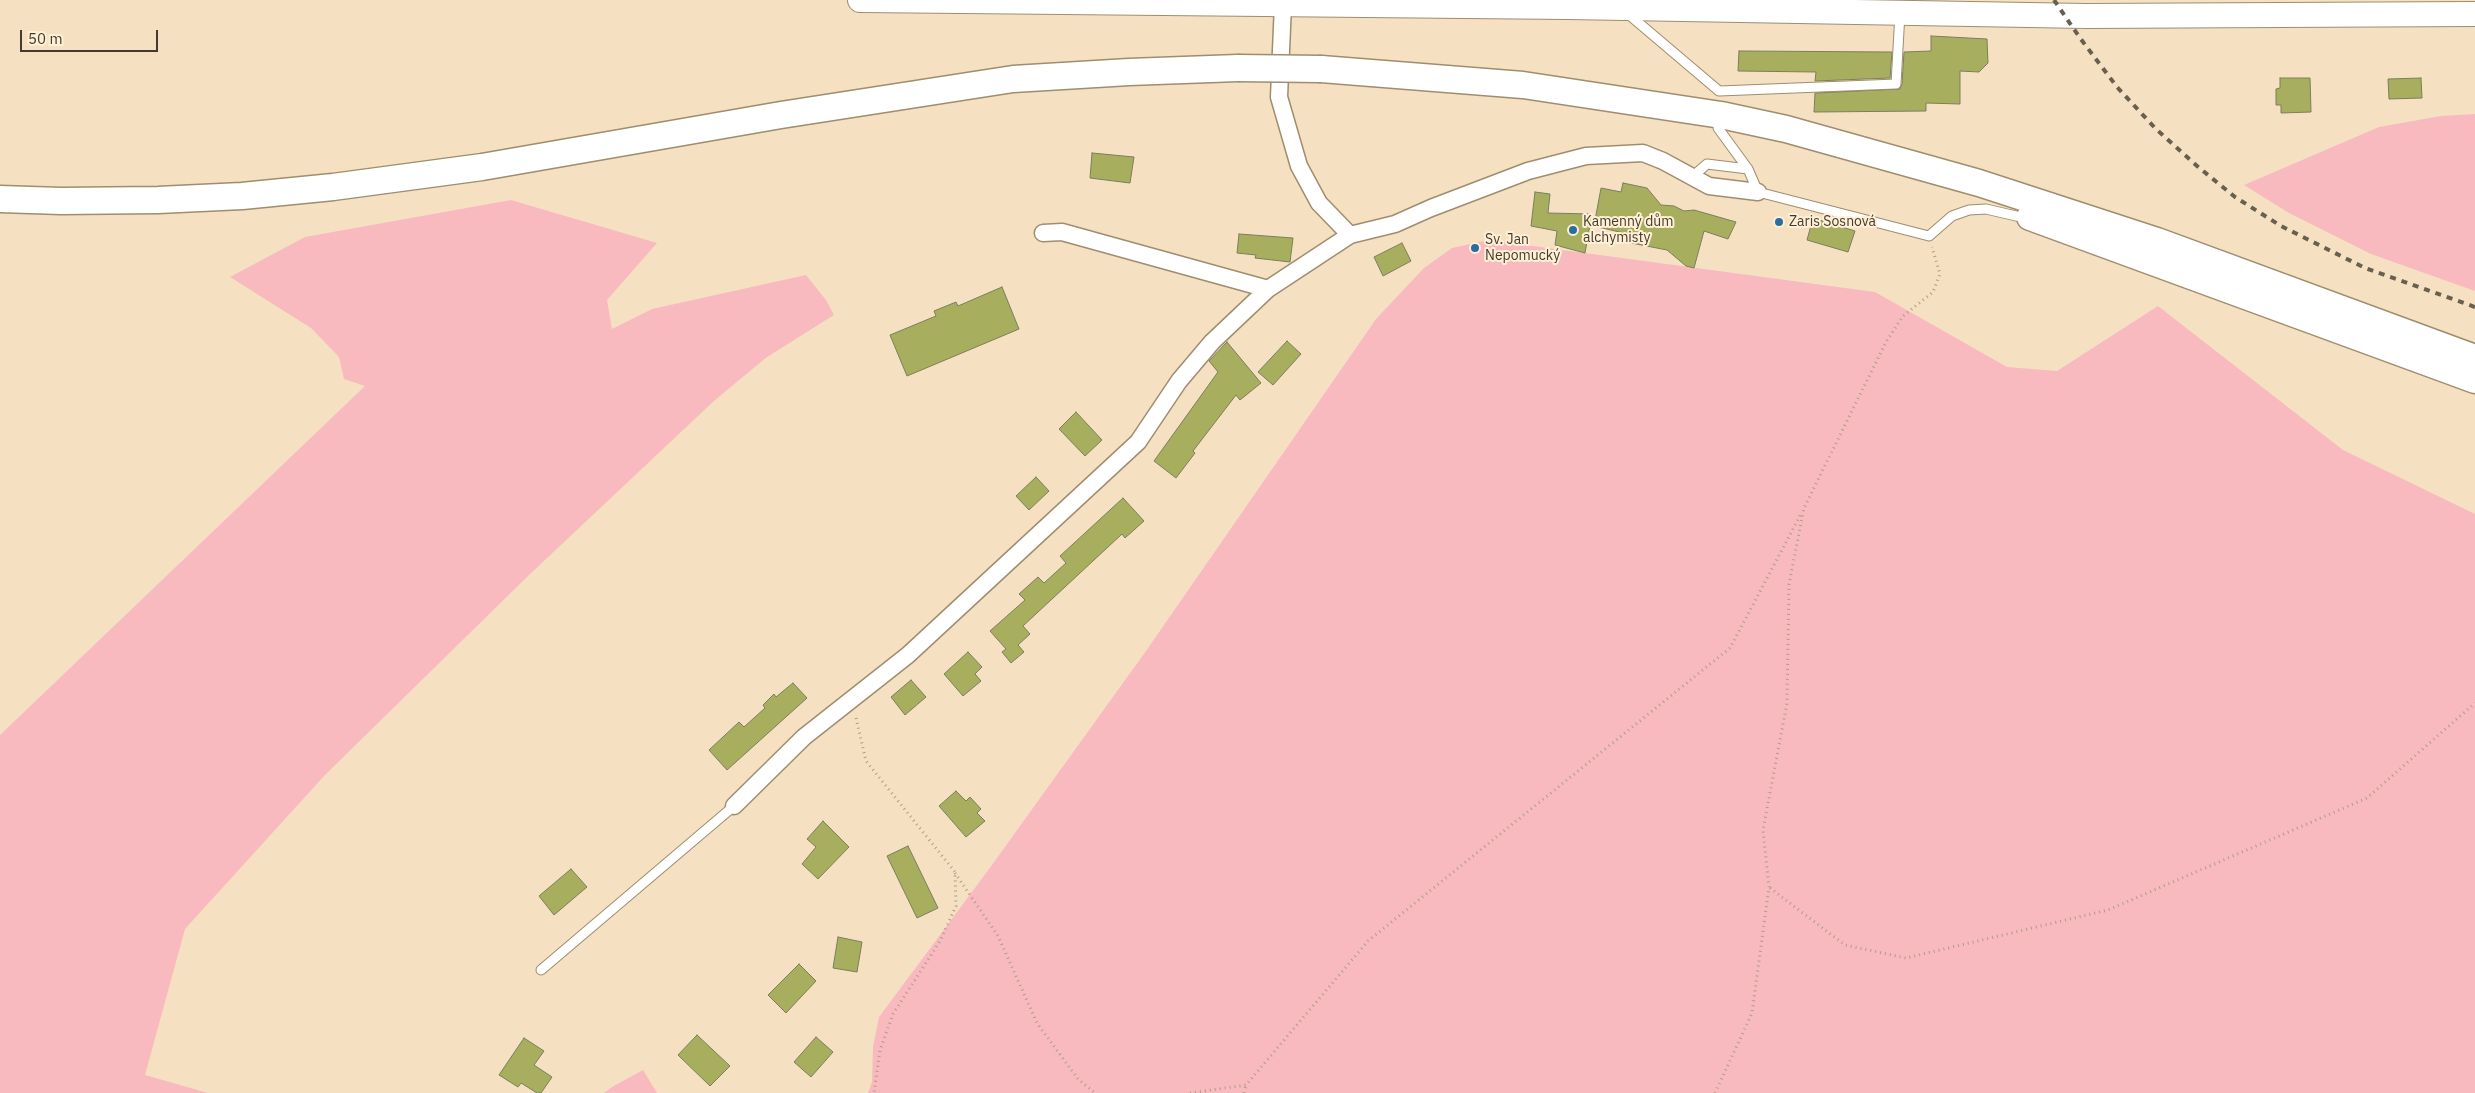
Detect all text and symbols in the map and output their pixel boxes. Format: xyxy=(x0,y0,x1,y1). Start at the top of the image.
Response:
scale bar xyxy=(22,20,160,52)
text: 50 m xyxy=(28,29,63,48)
place label: Kamenný dům alchymisty xyxy=(1583,214,1673,246)
place label: Zaris Sosnová xyxy=(1789,214,1876,230)
marker: Zaris Sosnová xyxy=(1773,216,1785,228)
marker: Kamenný dům alchymisty xyxy=(1567,224,1579,236)
place label: Sv. Jan Nepomucký xyxy=(1485,232,1560,264)
marker: Sv. Jan Nepomucký xyxy=(1469,242,1481,254)

